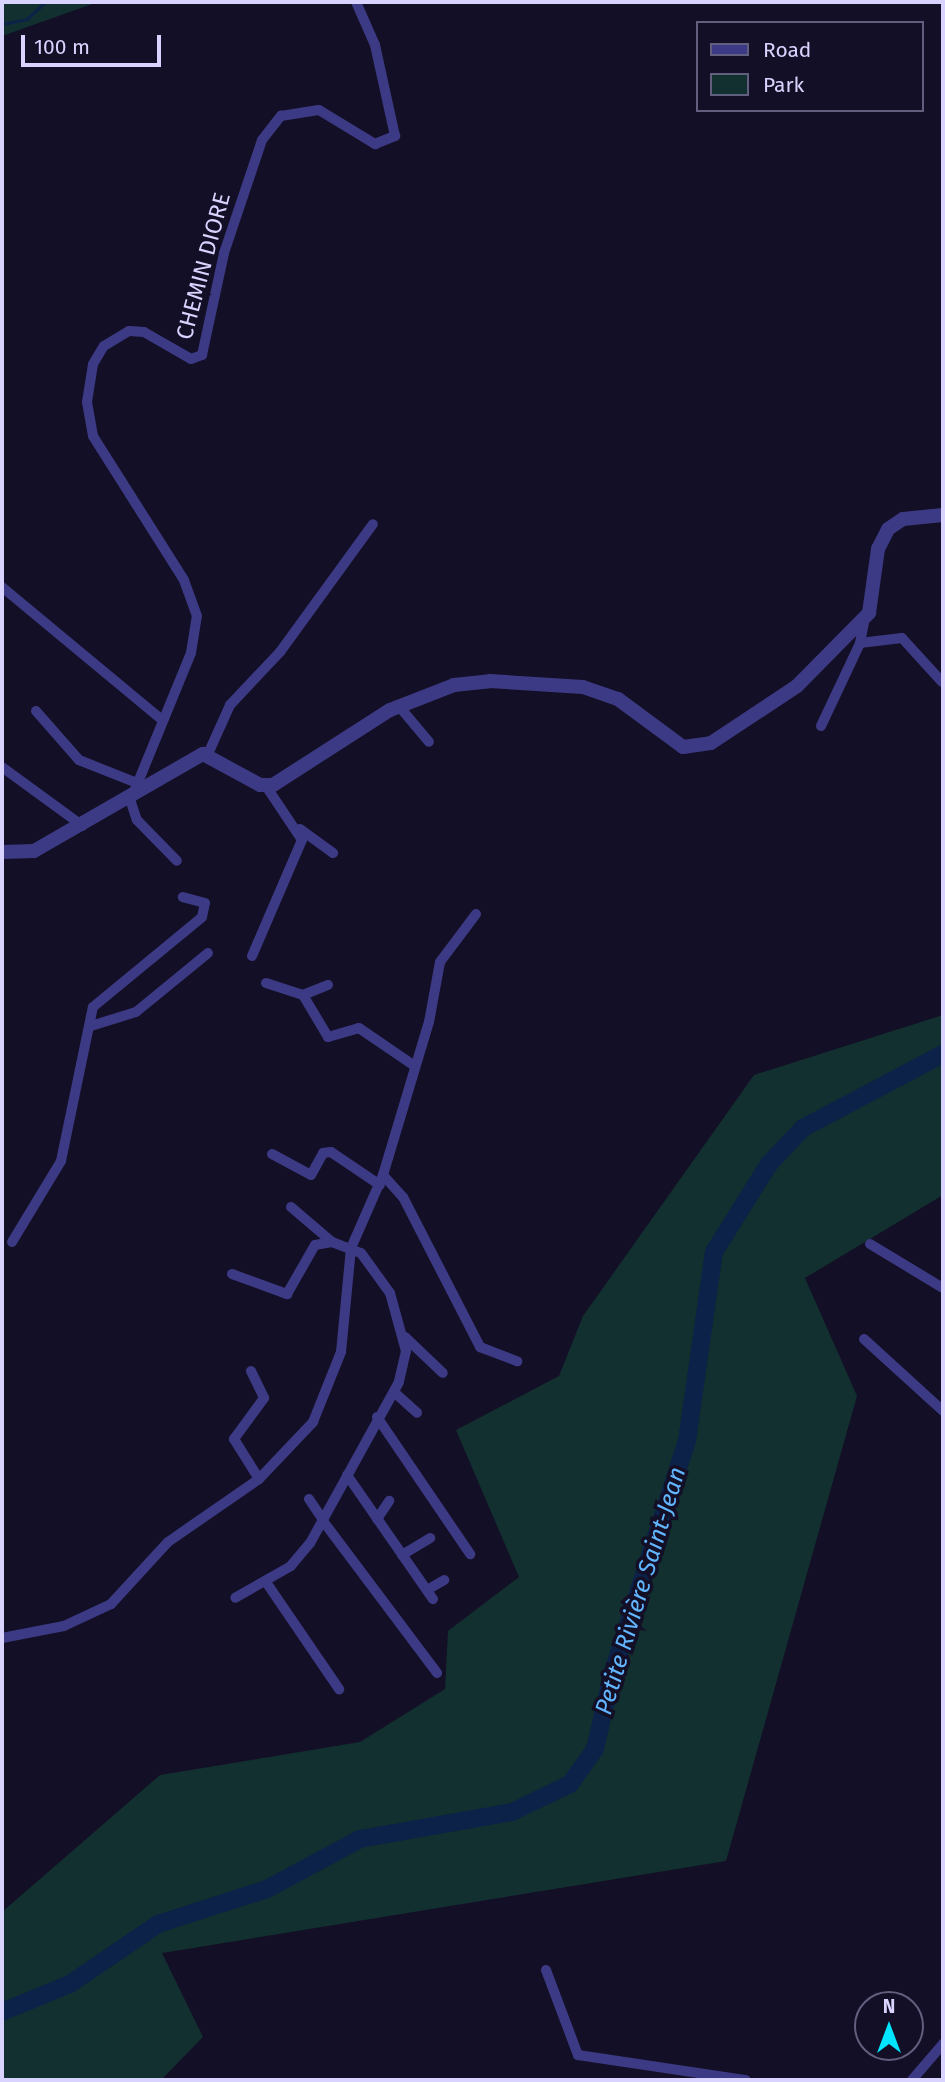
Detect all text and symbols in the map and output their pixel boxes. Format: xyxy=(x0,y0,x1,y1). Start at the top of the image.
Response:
scale bar xyxy=(24,21,164,65)
legend xyxy=(696,21,924,112)
text: 100 m xyxy=(34,34,90,60)
text: Road xyxy=(763,37,811,63)
text: Park xyxy=(763,72,804,98)
street label: CHEMIN DIORE xyxy=(170,189,236,343)
water label: Petite Rivière Saint-Jean xyxy=(590,1464,692,1718)
north arrow xyxy=(854,1991,924,2061)
text: N xyxy=(883,1995,895,2018)

